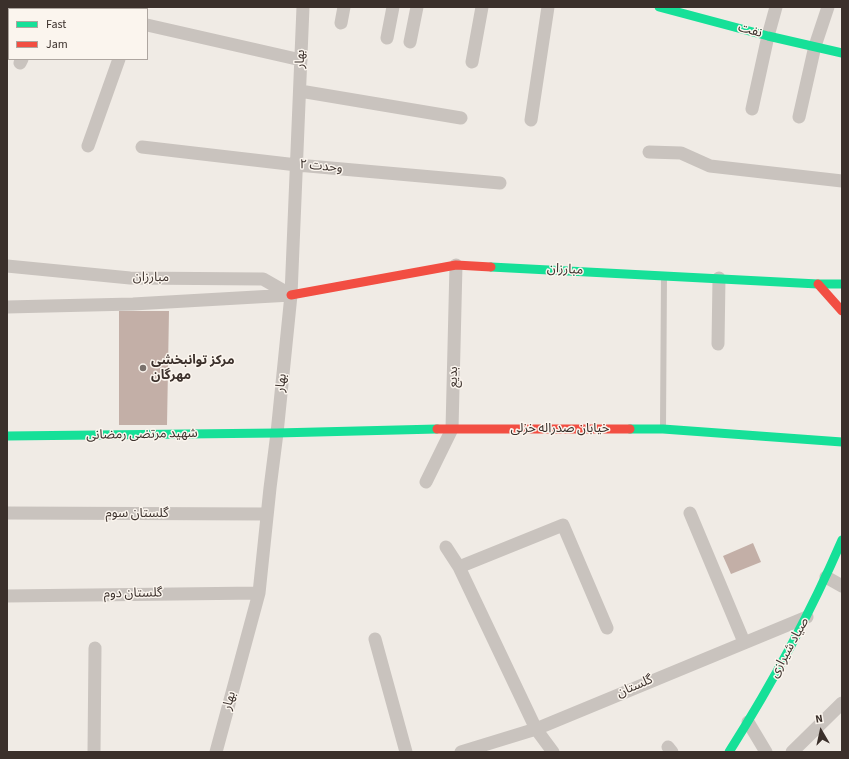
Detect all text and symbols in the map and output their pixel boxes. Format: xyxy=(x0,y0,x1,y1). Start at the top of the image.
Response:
legend xyxy=(8,8,148,60)
text: Fast xyxy=(46,16,66,33)
street label: نفت xyxy=(736,20,764,42)
text: Jam xyxy=(46,36,68,53)
street label: بهار xyxy=(293,49,309,69)
street label: وحدت ۲ xyxy=(299,157,343,177)
street label: مبارزان xyxy=(546,261,584,279)
street label: مبارزان xyxy=(133,270,169,286)
place label: مرکز توانبخشی مهرگان xyxy=(151,353,235,384)
marker: مرکز توانبخشی مهرگان xyxy=(138,363,148,373)
street label: بدیع xyxy=(446,366,462,388)
street label: بهار xyxy=(273,373,291,393)
street label: خیابان صدراله خزلی xyxy=(511,421,609,437)
street label: شهید مرتضی رمضانی xyxy=(86,426,198,444)
street label: گلستان سوم xyxy=(105,506,169,522)
street label: گلستان دوم xyxy=(103,586,163,602)
street label: صیاد شیرازی xyxy=(767,615,813,681)
street label: گلستان xyxy=(615,672,655,702)
street label: بهار xyxy=(220,690,240,712)
north arrow xyxy=(801,711,841,751)
text: N xyxy=(814,711,824,727)

